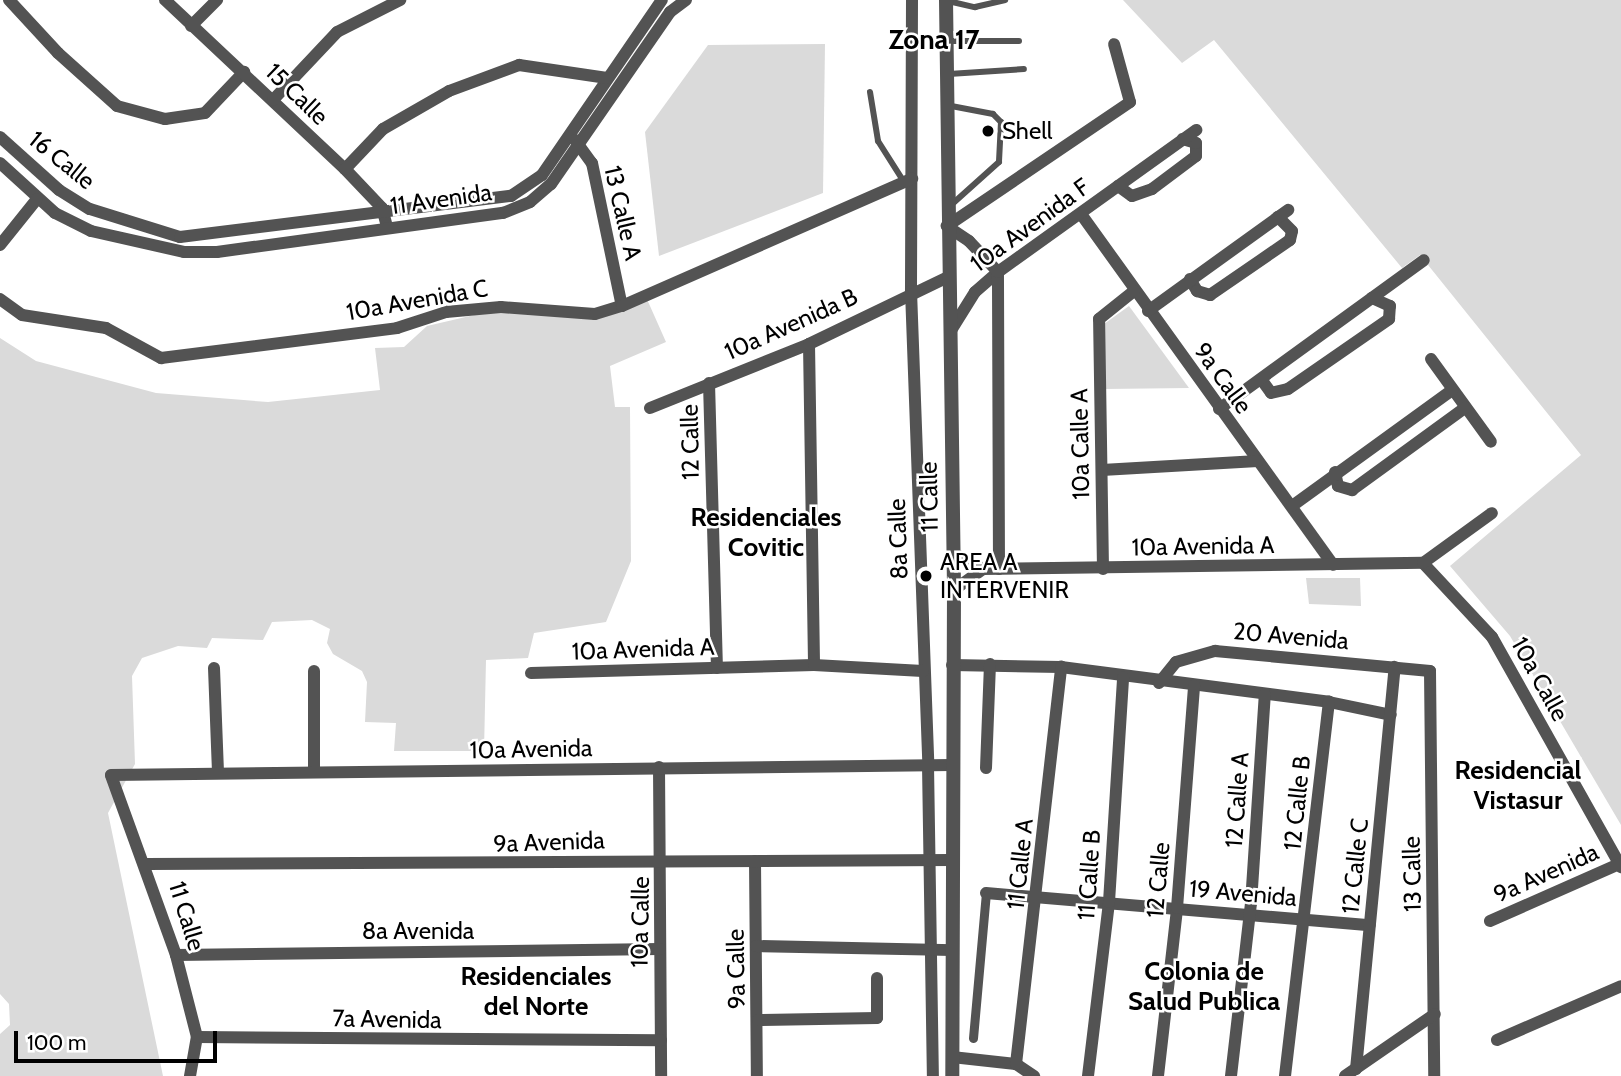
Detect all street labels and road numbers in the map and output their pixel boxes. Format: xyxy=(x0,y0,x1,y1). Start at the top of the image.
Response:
street label: 15 Calle xyxy=(260,57,334,131)
street label: 16 Calle xyxy=(23,125,101,195)
street label: 13 Calle A xyxy=(598,163,648,263)
street label: 10a Avenida F xyxy=(965,172,1095,278)
street label: 11 Avenida xyxy=(388,178,494,220)
street label: 10a Avenida C xyxy=(344,273,490,327)
street label: 10a Avenida B xyxy=(720,282,862,366)
street label: 9a Calle xyxy=(1188,337,1258,419)
street label: 10a Calle A xyxy=(1065,388,1095,500)
street label: 12 Calle xyxy=(675,404,705,480)
street label: 11 Calle xyxy=(914,461,944,533)
street label: 8a Calle xyxy=(882,498,914,580)
street label: 10a Avenida A xyxy=(1131,530,1275,562)
street label: 20 Avenida xyxy=(1232,617,1350,655)
street label: 10a Avenida A xyxy=(571,632,715,666)
street label: 10a Calle xyxy=(1505,632,1575,726)
street label: 10a Avenida xyxy=(469,734,593,764)
street label: 12 Calle A xyxy=(1219,751,1255,849)
street label: 12 Calle B xyxy=(1278,754,1316,852)
street label: 11 Calle A xyxy=(1001,817,1039,911)
street label: 12 Calle C xyxy=(1336,817,1374,915)
street label: 9a Avenida xyxy=(493,826,605,858)
street label: 11 Calle B xyxy=(1071,829,1107,921)
street label: 13 Calle xyxy=(1397,836,1427,912)
street label: 9a Avenida xyxy=(1489,837,1603,909)
street label: 12 Calle xyxy=(1140,841,1176,919)
street label: 19 Avenida xyxy=(1188,874,1298,912)
street label: 10a Calle xyxy=(625,876,655,968)
street label: 11 Calle xyxy=(163,878,211,954)
street label: 8a Avenida xyxy=(362,917,474,945)
street label: 9a Calle xyxy=(721,929,751,1009)
street label: 7a Avenida xyxy=(332,1004,442,1034)

